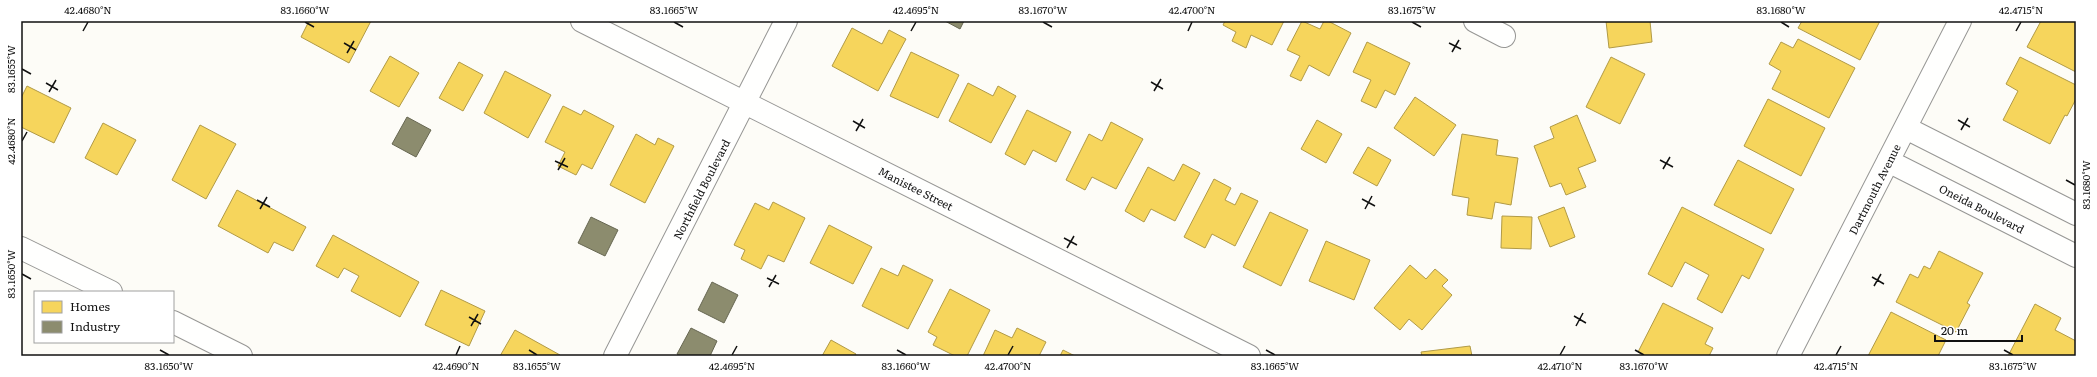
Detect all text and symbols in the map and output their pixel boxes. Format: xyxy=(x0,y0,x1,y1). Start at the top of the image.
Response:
text: 42.4680°N xyxy=(64,2,112,17)
text: 83.1660°W xyxy=(280,2,330,17)
text: 83.1665°W xyxy=(650,2,698,17)
text: 42.4695°N xyxy=(893,2,939,17)
text: 83.1670°W xyxy=(1019,2,1067,17)
text: 42.4700°N xyxy=(1169,2,1215,17)
text: 83.1675°W xyxy=(1388,2,1436,17)
text: 83.1680°W xyxy=(1756,2,1806,17)
text: 42.4715°N xyxy=(1999,2,2043,17)
text: 83.1655°W xyxy=(3,45,18,93)
text: 42.4680°N xyxy=(3,117,18,165)
street label: Northfield Boulevard xyxy=(669,136,733,242)
street label: Dartmouth Avenue xyxy=(1844,141,1904,237)
text: 83.1680°W xyxy=(2078,160,2093,210)
street label: Manistee Street xyxy=(876,162,957,214)
street label: Oneida Boulevard xyxy=(1937,180,2028,236)
text: 83.1650°W xyxy=(3,250,18,298)
legend xyxy=(34,291,174,343)
text: Homes xyxy=(70,297,110,315)
text: Industry xyxy=(70,317,120,335)
scale bar xyxy=(1935,317,2022,343)
text: 20 m xyxy=(1941,321,1968,339)
text: 83.1650°W xyxy=(145,358,193,373)
text: 42.4690°N xyxy=(432,358,480,373)
text: 83.1655°W xyxy=(513,358,561,373)
text: 42.4695°N xyxy=(709,358,755,373)
text: 83.1660°W xyxy=(881,358,931,373)
text: 42.4700°N xyxy=(985,358,1031,373)
text: 83.1665°W xyxy=(1251,358,1299,373)
text: 42.4710°N xyxy=(1537,358,1583,373)
text: 83.1670°W xyxy=(1620,358,1668,373)
text: 42.4715°N xyxy=(1814,358,1858,373)
text: 83.1675°W xyxy=(1989,358,2037,373)

